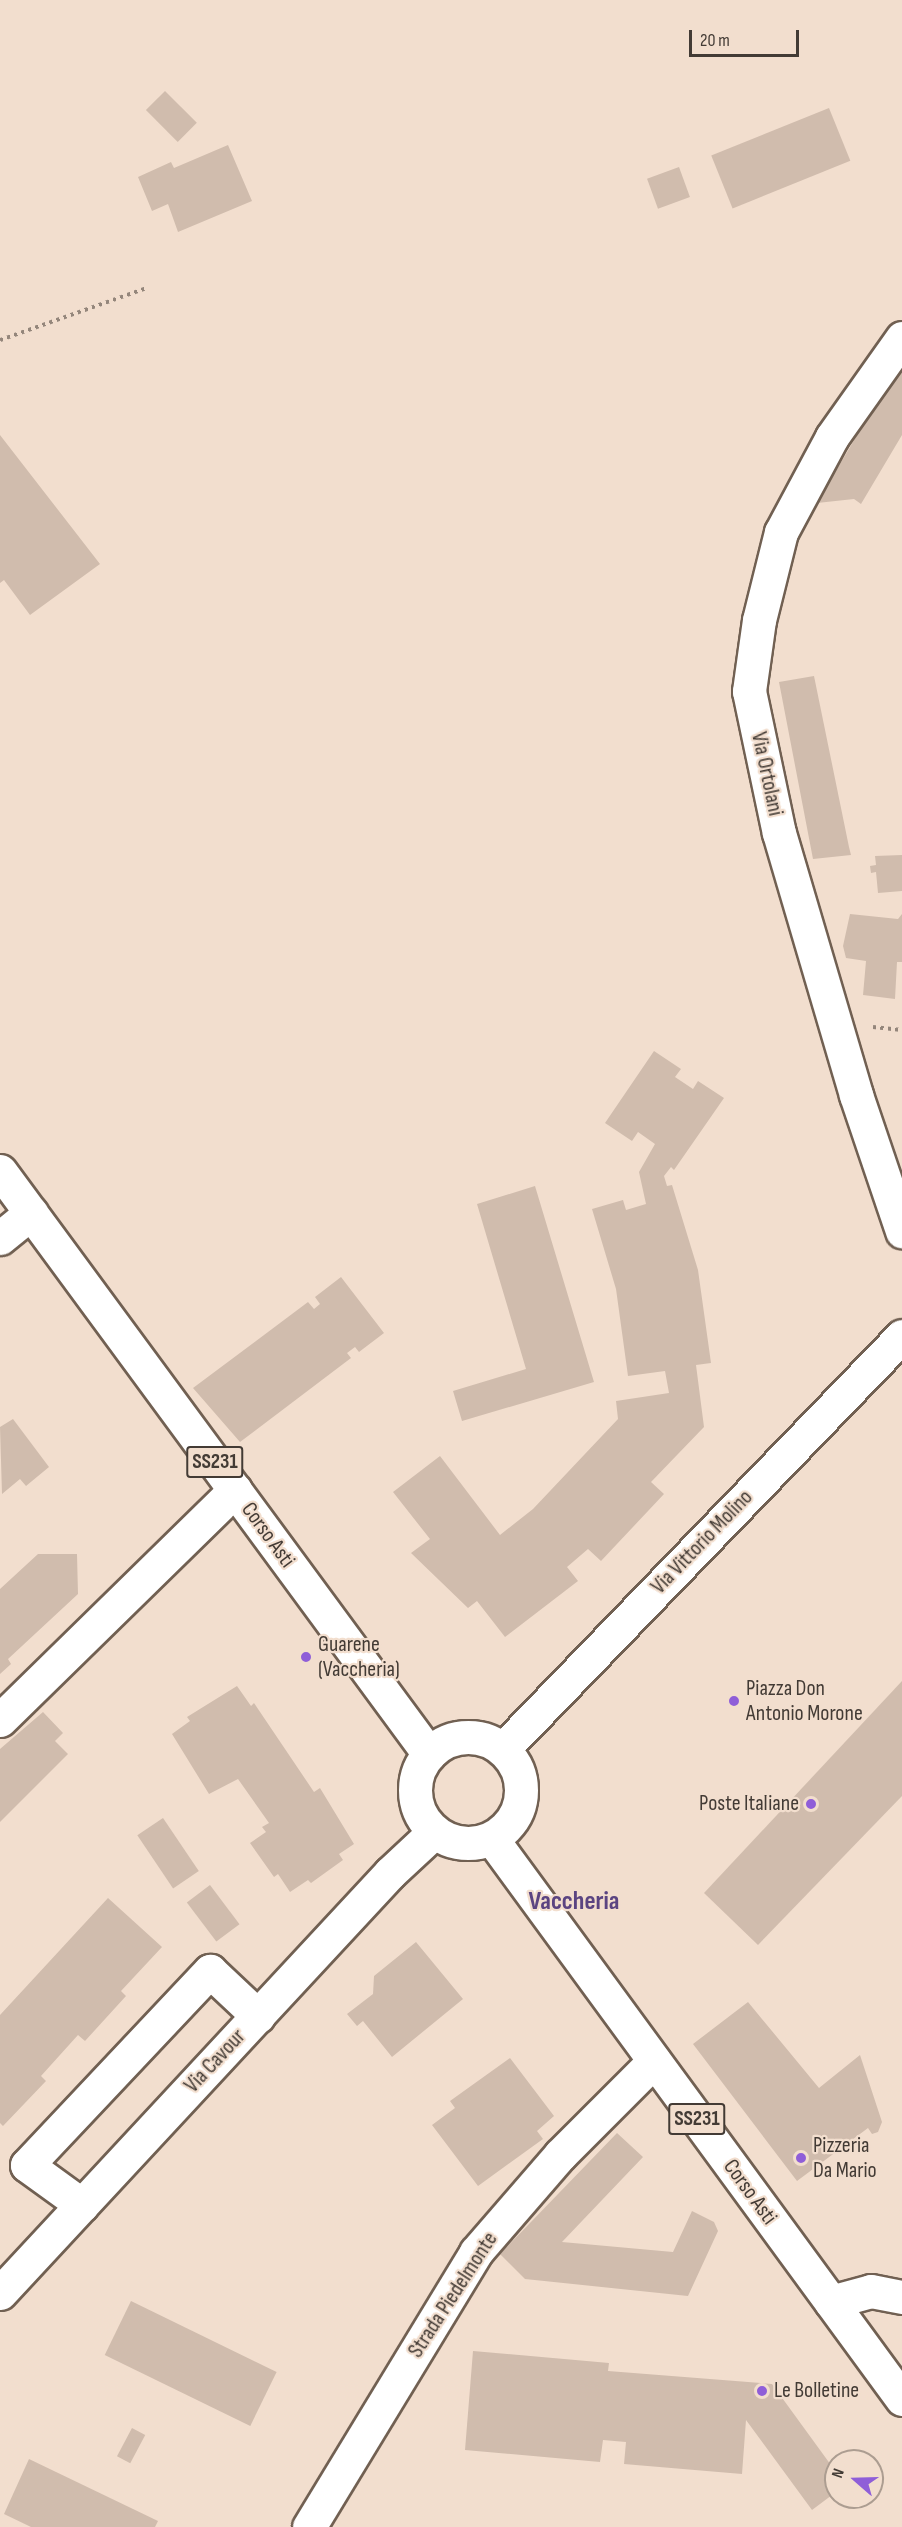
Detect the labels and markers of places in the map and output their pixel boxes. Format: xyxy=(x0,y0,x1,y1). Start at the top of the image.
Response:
place label: Guarene (Vaccheria) xyxy=(318,1631,400,1682)
marker: Guarene (Vaccheria) xyxy=(299,1650,313,1664)
place label: Piazza Don Antonio Morone xyxy=(746,1675,863,1726)
marker: Piazza Don Antonio Morone xyxy=(727,1694,741,1708)
place label: Poste Italiane xyxy=(699,1791,799,1817)
marker: Poste Italiane xyxy=(804,1797,818,1811)
place label: Pizzeria Da Mario xyxy=(813,2132,877,2184)
marker: Pizzeria Da Mario xyxy=(794,2151,808,2165)
place label: Le Bolletine xyxy=(774,2378,859,2404)
marker: Le Bolletine xyxy=(755,2384,769,2398)

